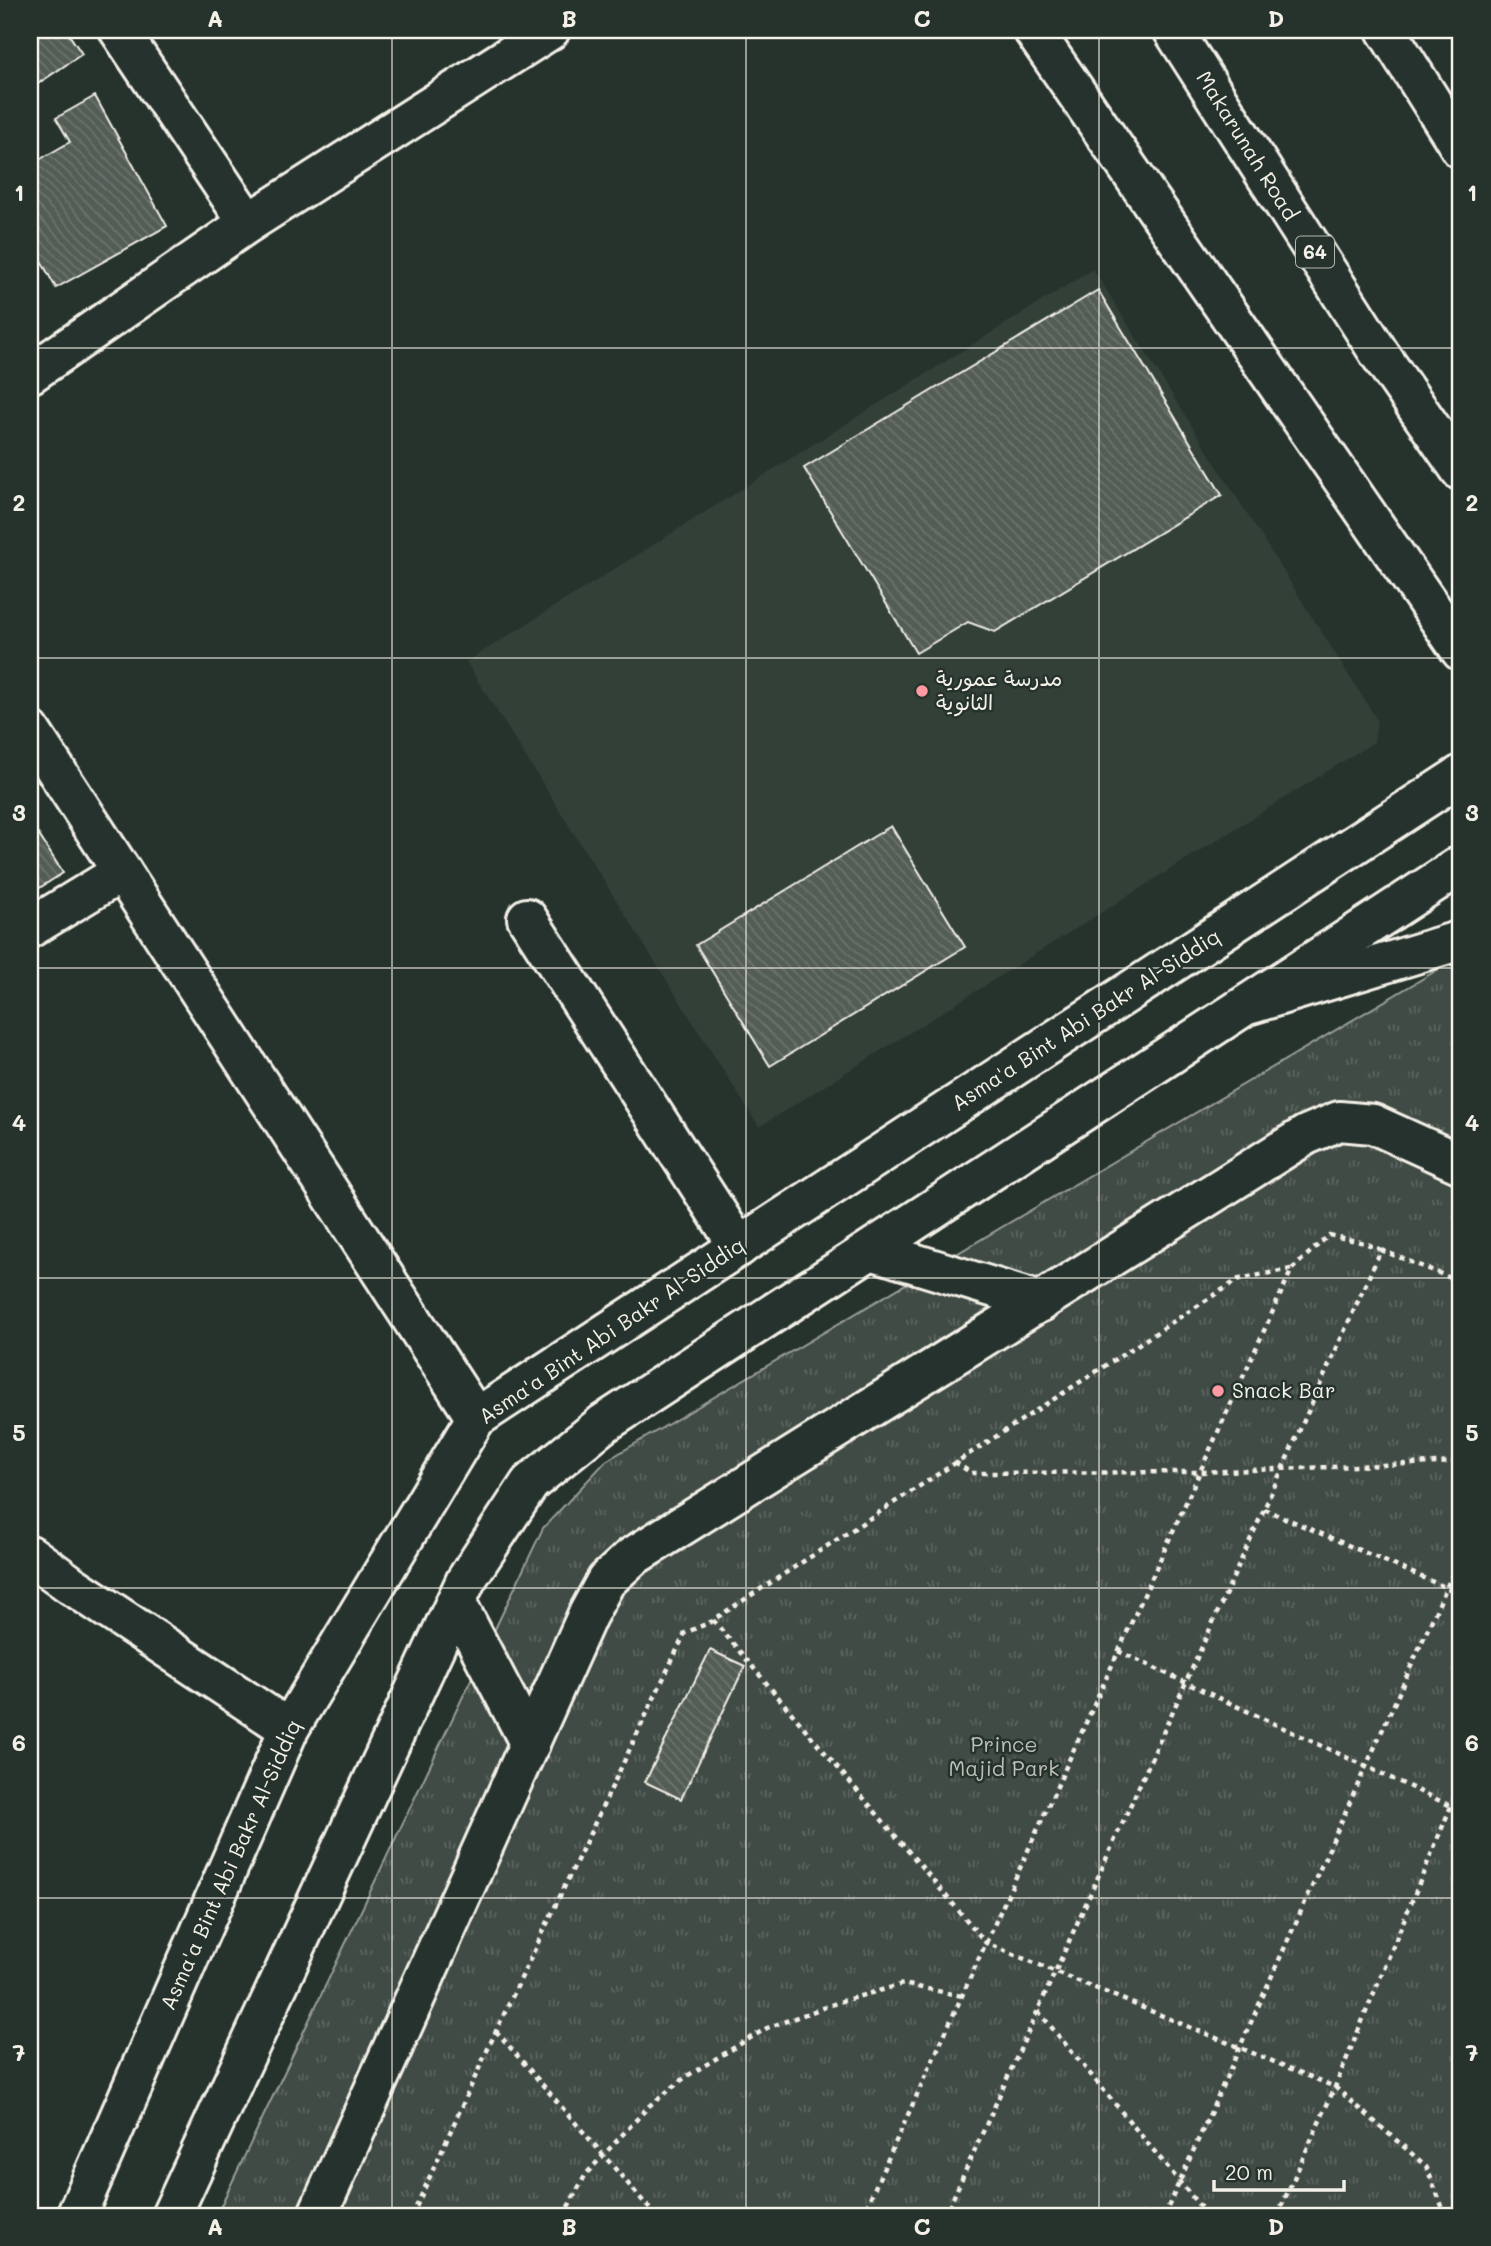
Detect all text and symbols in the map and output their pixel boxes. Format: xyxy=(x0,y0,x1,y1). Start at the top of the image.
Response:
text: A xyxy=(207,3,223,33)
text: B xyxy=(561,3,577,33)
text: C xyxy=(913,3,931,33)
text: D xyxy=(1268,3,1284,33)
street label: Makarunah Road xyxy=(1191,65,1305,225)
text: 1 xyxy=(14,177,24,207)
text: 1 xyxy=(1467,177,1477,207)
road number: 64 xyxy=(1296,236,1334,268)
text: 2 xyxy=(13,487,25,517)
text: 2 xyxy=(1466,487,1478,517)
place label: مدرسة عمورية الثانوية xyxy=(936,664,1062,717)
marker: مدرسة عمورية الثانوية xyxy=(914,683,930,699)
text: 3 xyxy=(12,797,26,827)
text: 3 xyxy=(1465,797,1479,827)
street label: Asma'a Bint Abi Bakr Al-Siddiq xyxy=(946,922,1225,1116)
text: 4 xyxy=(12,1107,26,1137)
text: 4 xyxy=(1465,1107,1479,1137)
street label: Asma'a Bint Abi Bakr Al-Siddiq xyxy=(473,1230,749,1429)
place label: Snack Bar xyxy=(1232,1376,1335,1403)
marker: Snack Bar xyxy=(1210,1383,1226,1399)
text: 5 xyxy=(12,1417,26,1447)
text: 5 xyxy=(1465,1417,1479,1447)
street label: Asma'a Bint Abi Bakr Al-Siddiq xyxy=(153,1715,306,2014)
text: 6 xyxy=(12,1727,26,1757)
text: 6 xyxy=(1465,1727,1479,1757)
park label: Prince Majid Park xyxy=(949,1730,1059,1781)
text: 7 xyxy=(13,2037,26,2067)
text: 7 xyxy=(1466,2037,1479,2067)
scale bar xyxy=(1214,2148,1344,2192)
text: 20 m xyxy=(1225,2158,1273,2185)
text: A xyxy=(207,2211,223,2241)
text: B xyxy=(561,2211,577,2241)
text: C xyxy=(913,2211,931,2241)
text: D xyxy=(1268,2211,1284,2241)

